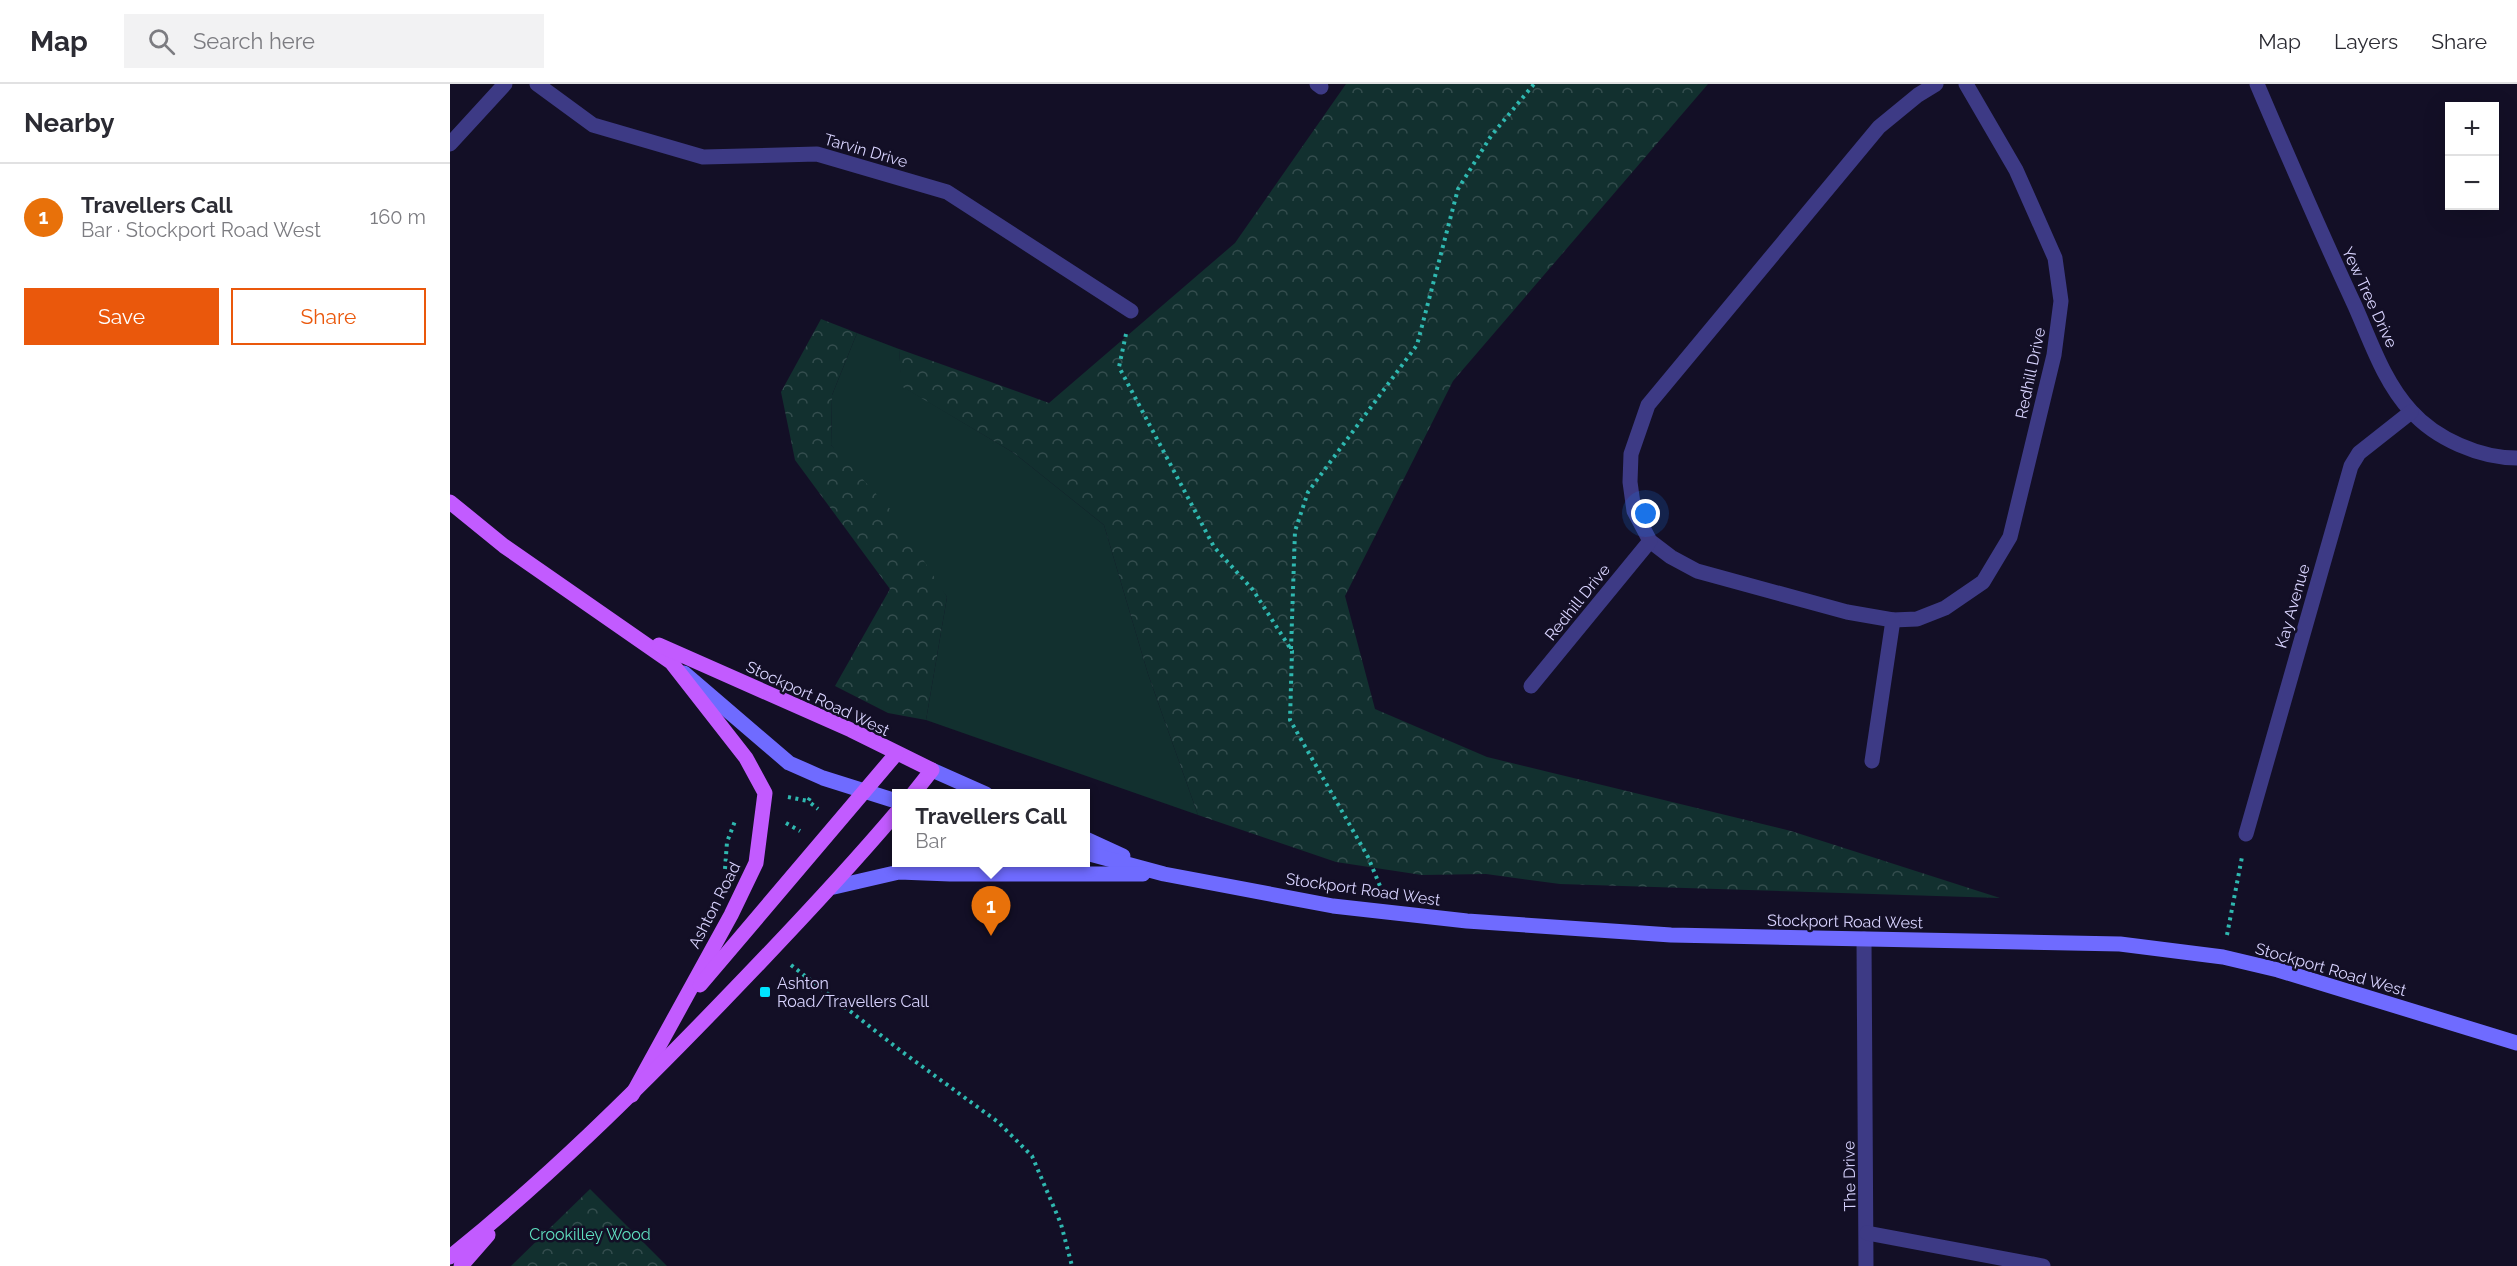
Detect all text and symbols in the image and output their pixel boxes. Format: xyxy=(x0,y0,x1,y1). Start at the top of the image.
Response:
search box xyxy=(124,14,544,68)
text: Map xyxy=(30,25,88,58)
icon: search xyxy=(145,25,178,58)
text: Search here xyxy=(193,28,315,54)
text: Map xyxy=(2258,29,2301,54)
text: Layers xyxy=(2334,29,2398,54)
text: Share xyxy=(2431,29,2487,54)
map controls xyxy=(2445,102,2499,210)
button: + xyxy=(2445,102,2499,156)
text: Nearby xyxy=(24,108,114,138)
street label: Tarvin Drive xyxy=(822,129,910,171)
button: − xyxy=(2445,156,2499,210)
text: Travellers Call xyxy=(81,192,233,218)
text: 1 xyxy=(39,205,48,229)
text: 160 m xyxy=(370,205,426,229)
text: Bar · Stockport Road West xyxy=(81,218,321,242)
street label: Yew Tree Drive xyxy=(2338,244,2401,351)
button: Save xyxy=(24,288,219,345)
button: Share xyxy=(231,288,426,345)
street label: Redhill Drive xyxy=(2012,326,2049,420)
your location xyxy=(1631,499,1660,528)
street label: Redhill Drive xyxy=(1541,560,1614,644)
street label: Kay Avenue xyxy=(2271,562,2314,650)
street label: Stockport Road West xyxy=(743,657,893,740)
popup xyxy=(892,789,1090,867)
text: Travellers Call xyxy=(915,803,1067,829)
text: Bar xyxy=(915,829,946,853)
street label: Ashton Road xyxy=(685,859,744,952)
street label: Stockport Road West xyxy=(1284,869,1442,910)
pin: 1 xyxy=(972,886,1010,936)
street label: Stockport Road West xyxy=(1767,911,1924,932)
street label: Stockport Road West xyxy=(2253,939,2409,1000)
place label: Ashton Road/Travellers Call xyxy=(777,974,930,1011)
marker: Ashton Road/Travellers Call xyxy=(758,985,772,999)
street label: The Drive xyxy=(1839,1140,1860,1212)
park label: Crookilley Wood xyxy=(529,1225,651,1244)

